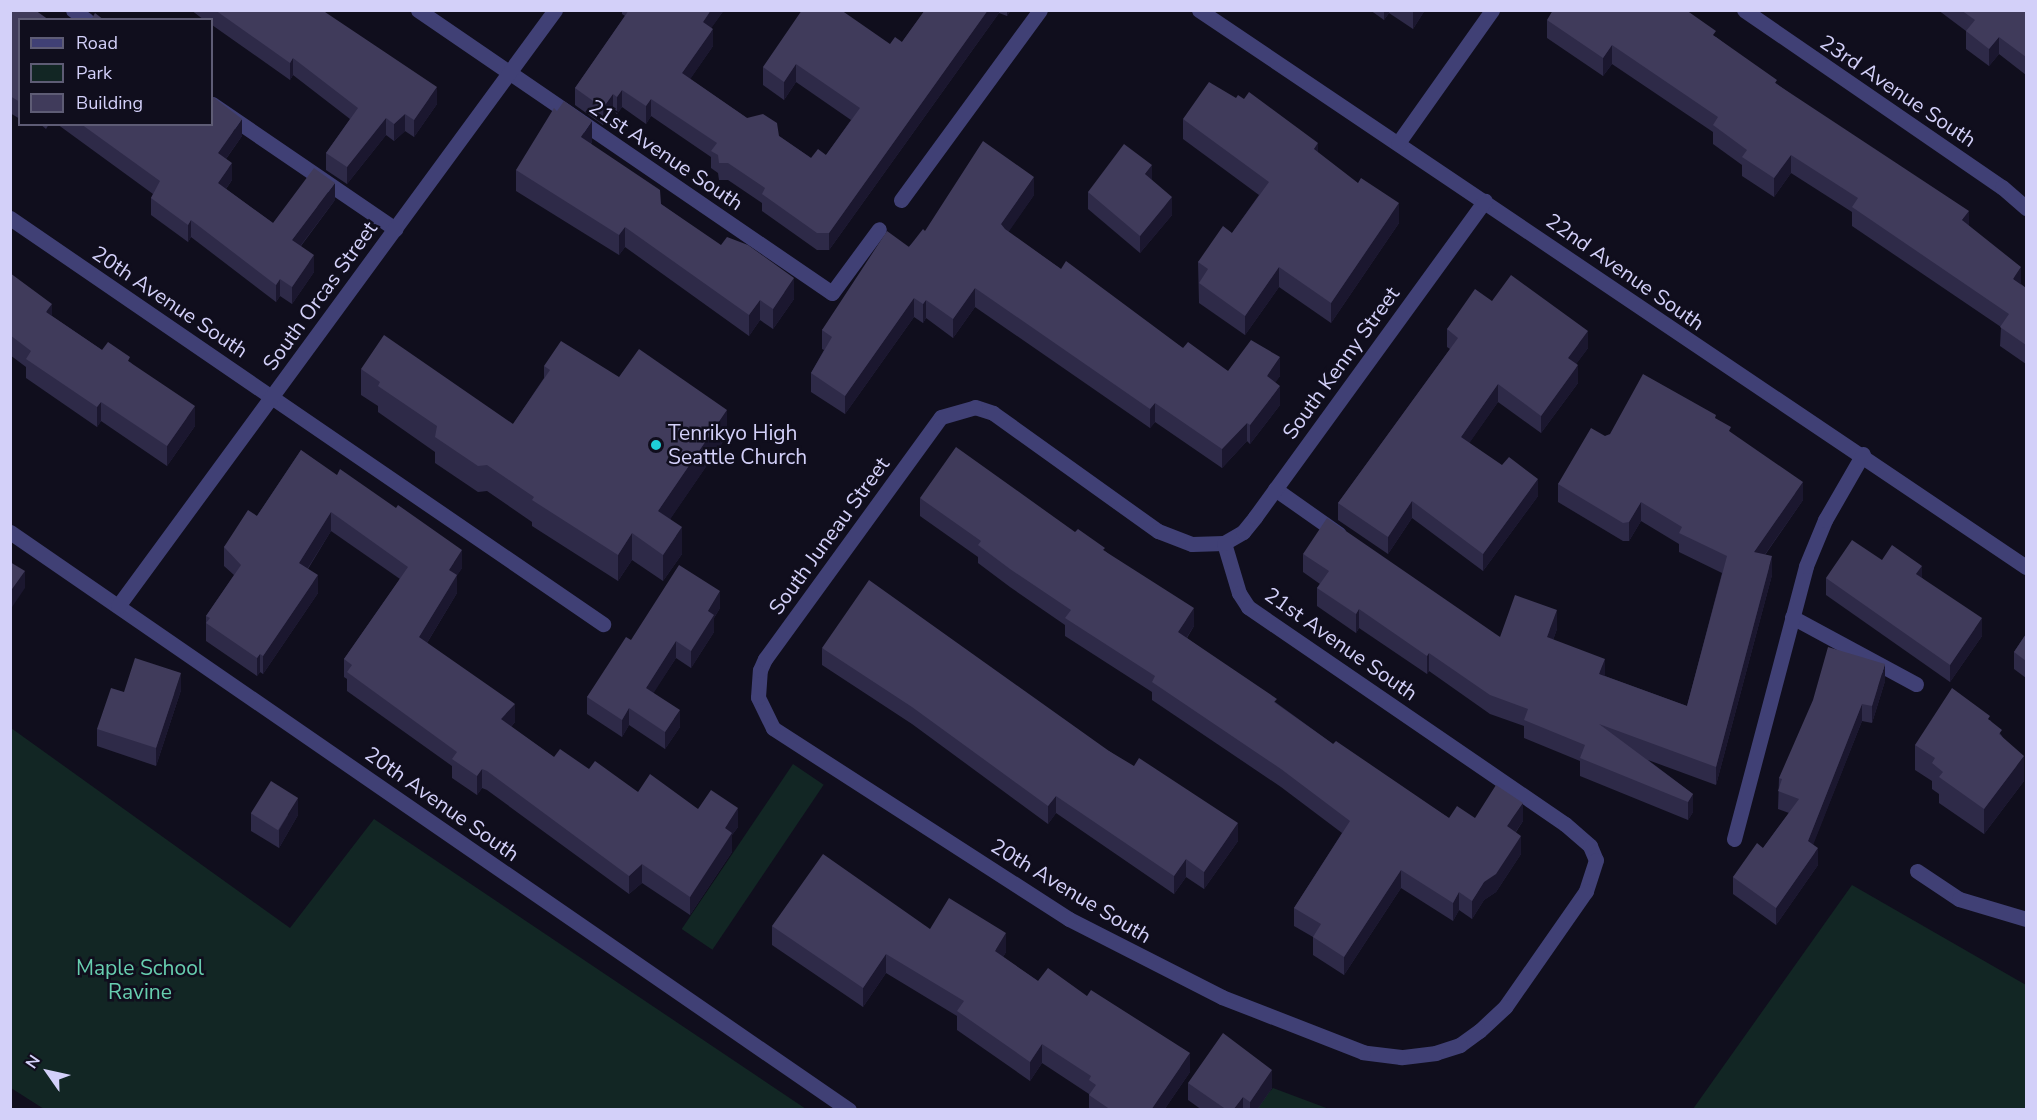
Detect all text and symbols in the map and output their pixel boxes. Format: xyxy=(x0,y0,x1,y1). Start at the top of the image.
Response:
legend xyxy=(18,18,213,126)
street label: 23rd Avenue South xyxy=(1815,29,1981,153)
text: Road xyxy=(76,31,118,55)
text: Park xyxy=(76,61,112,85)
text: Building xyxy=(76,91,143,115)
street label: 21st Avenue South xyxy=(584,94,748,216)
street label: 22nd Avenue South xyxy=(1541,208,1709,336)
street label: South Orcas Street xyxy=(257,217,383,375)
street label: 20th Avenue South xyxy=(87,241,253,363)
street label: South Kenny Street xyxy=(1277,282,1405,444)
place label: Tenrikyo High Seattle Church xyxy=(668,420,807,470)
marker: Tenrikyo High Seattle Church xyxy=(649,438,663,452)
street label: South Juneau Street xyxy=(763,452,895,620)
street label: 21st Avenue South xyxy=(1260,582,1422,706)
street label: 20th Avenue South xyxy=(360,741,524,867)
street label: 20th Avenue South xyxy=(986,833,1156,949)
park label: Maple School Ravine xyxy=(76,955,204,1005)
north arrow xyxy=(18,1042,78,1102)
text: N xyxy=(21,1051,46,1073)

